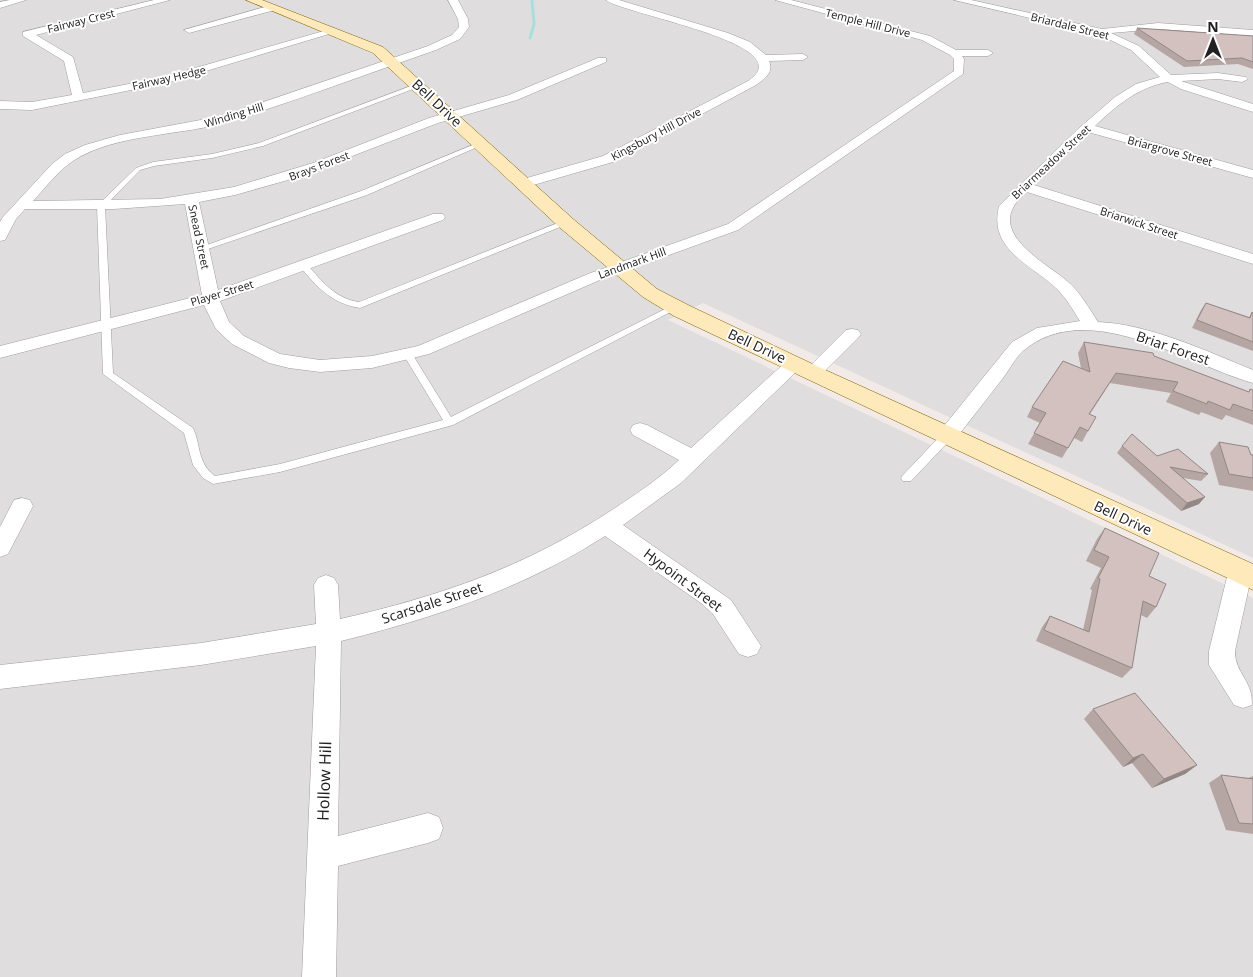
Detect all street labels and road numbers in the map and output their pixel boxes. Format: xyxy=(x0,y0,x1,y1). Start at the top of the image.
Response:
street label: Fairway Crest xyxy=(46,5,116,36)
street label: Temple Hill Drive xyxy=(824,5,912,40)
street label: Briardale Street xyxy=(1029,9,1111,43)
street label: Fairway Hedge xyxy=(131,62,207,93)
street label: Bell Drive xyxy=(408,75,467,131)
street label: Winding Hill xyxy=(202,98,265,131)
street label: Kingsbury Hill Drive xyxy=(608,103,703,164)
street label: Briarmeadow Street xyxy=(1008,121,1093,202)
street label: Briargrove Street xyxy=(1126,132,1214,169)
street label: Brays Forest xyxy=(287,147,351,184)
street label: Snead Street xyxy=(185,203,214,271)
street label: Briarwick Street xyxy=(1098,203,1180,242)
street label: Landmark Hill xyxy=(596,243,668,282)
street label: Player Street xyxy=(188,276,255,309)
street label: Bell Drive xyxy=(725,324,789,367)
street label: Briar Forest xyxy=(1134,326,1212,369)
street label: Bell Drive xyxy=(1091,496,1155,539)
street label: Hypoint Street xyxy=(640,544,727,616)
street label: Scarsdale Street xyxy=(379,577,485,628)
street label: Hollow Hill xyxy=(312,741,336,821)

